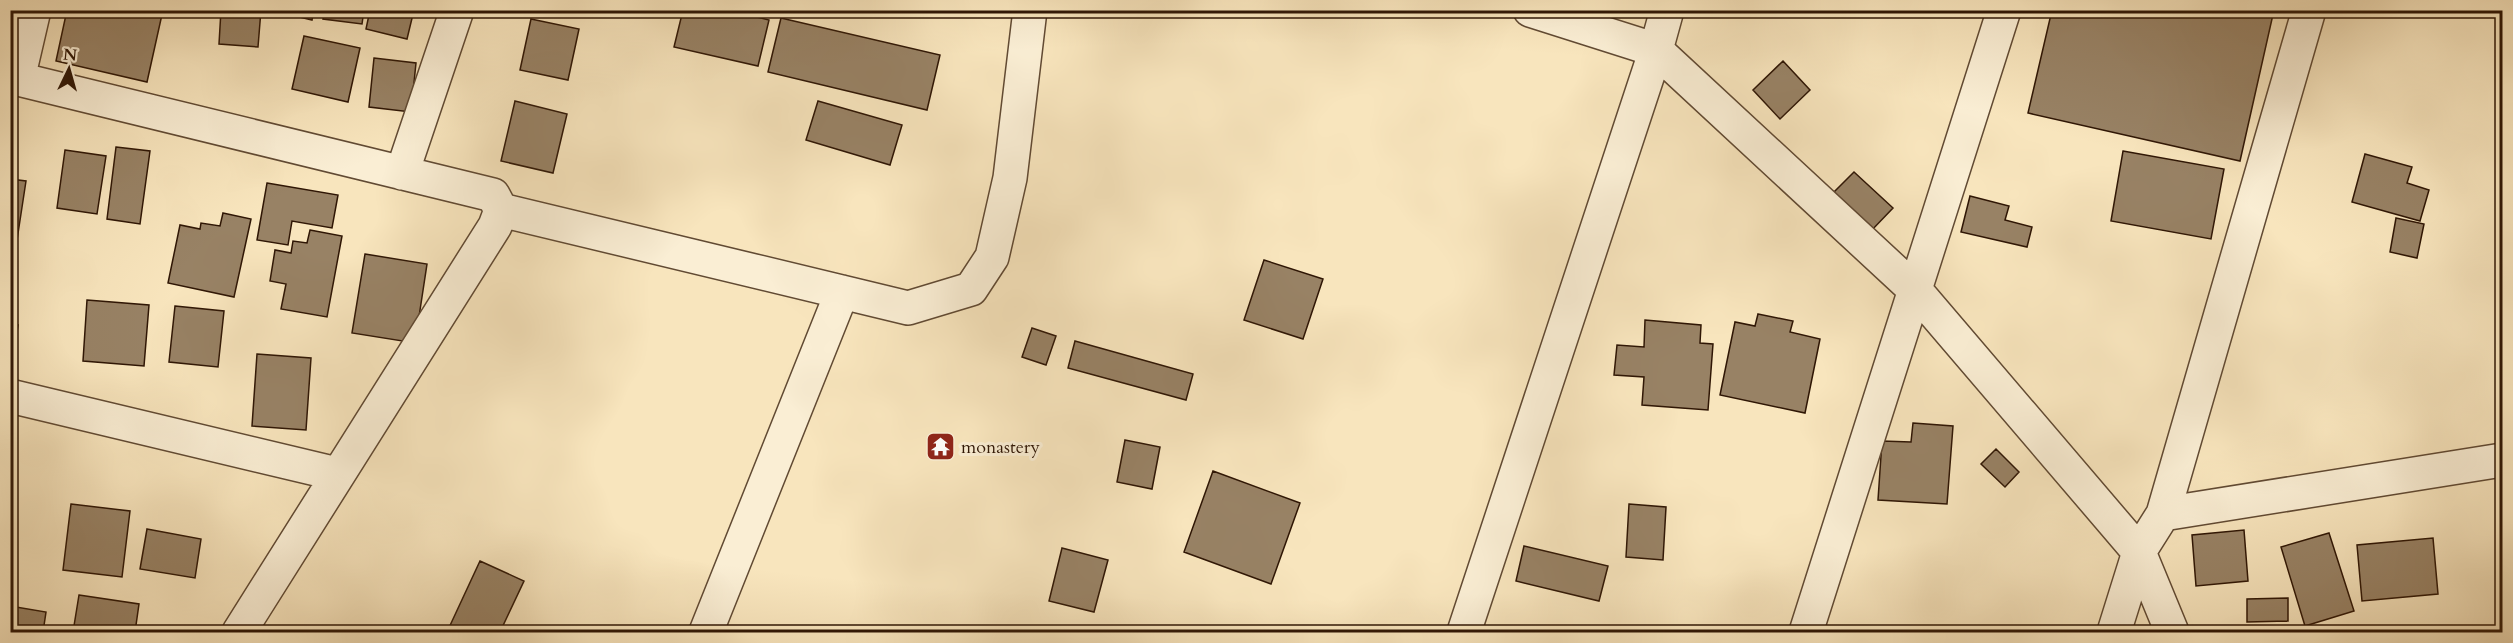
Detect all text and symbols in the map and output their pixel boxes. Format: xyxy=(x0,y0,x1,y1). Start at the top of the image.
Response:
north arrow xyxy=(39,39,99,99)
text: N xyxy=(62,43,78,67)
temple icon: monastery xyxy=(924,431,956,463)
place label: monastery xyxy=(961,435,1040,460)

